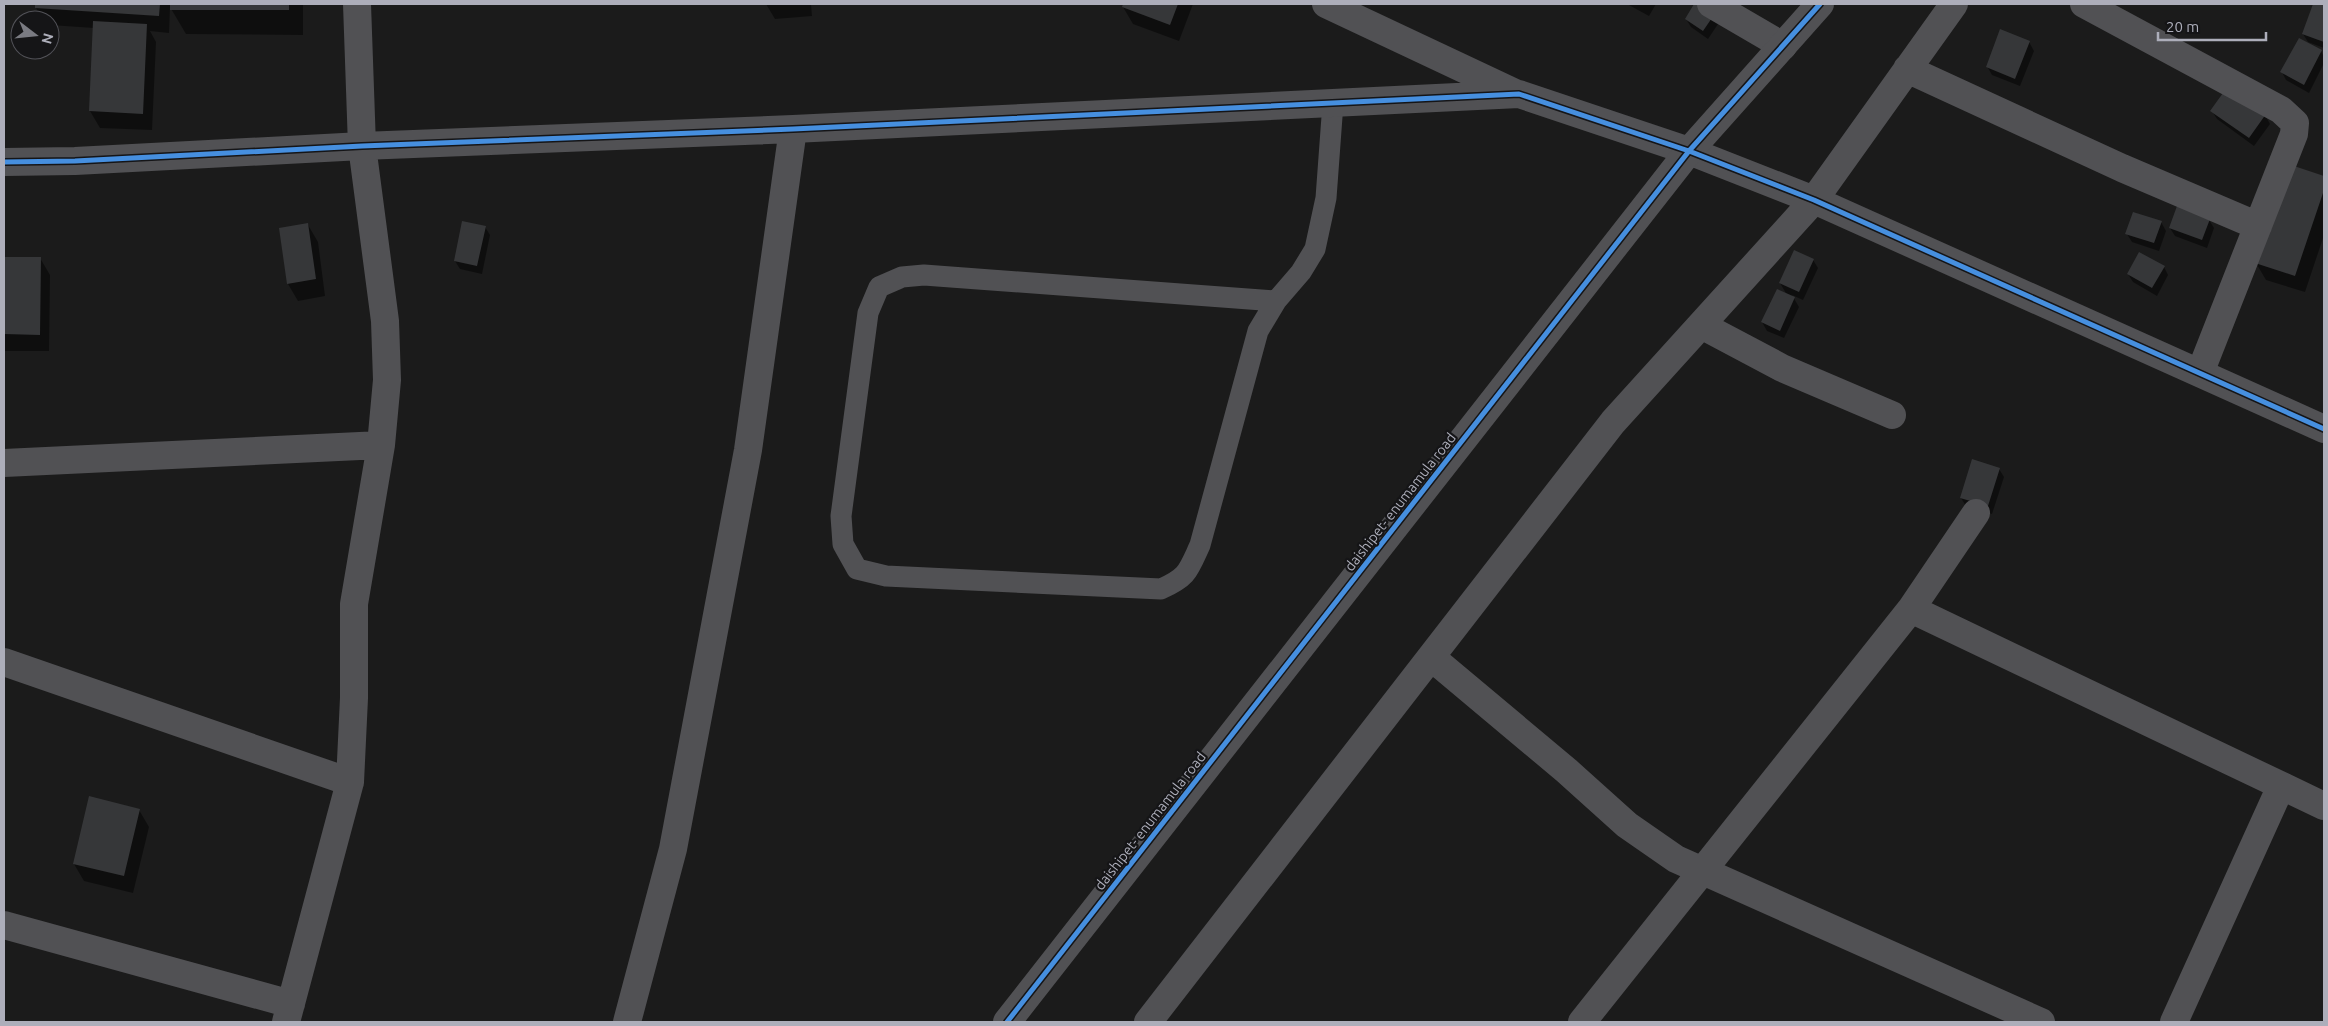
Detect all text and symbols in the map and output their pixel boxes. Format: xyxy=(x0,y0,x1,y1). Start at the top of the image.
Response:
north arrow xyxy=(10,10,60,60)
scale bar xyxy=(2158,10,2266,42)
text: 20 m xyxy=(2166,18,2199,35)
text: N xyxy=(38,31,57,46)
street label: daishipet- enumamula road xyxy=(1341,430,1459,574)
street label: daishipet- enumamula road xyxy=(1091,749,1209,893)

